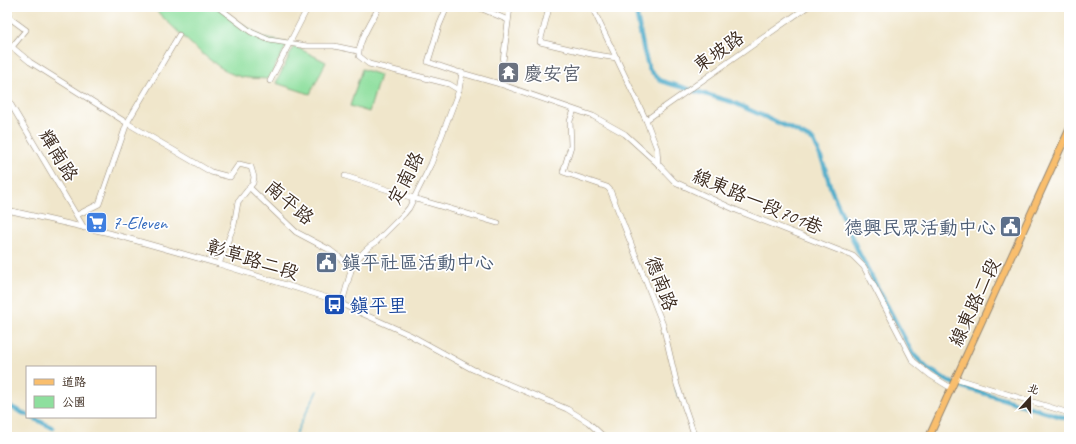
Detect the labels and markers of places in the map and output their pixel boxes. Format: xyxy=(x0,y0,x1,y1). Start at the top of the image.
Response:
temple icon: 慶安宮 xyxy=(496,60,522,86)
place label: 慶安宮 xyxy=(524,62,581,86)
supermarket icon: 7-Eleven xyxy=(83,209,109,235)
place label: 7-Eleven xyxy=(112,211,169,235)
public building icon: 德興民眾活動中心 xyxy=(998,214,1024,240)
place label: 德興民眾活動中心 xyxy=(844,216,996,240)
public building icon: 鎮平社區活動中心 xyxy=(313,249,339,275)
place label: 鎮平社區活動中心 xyxy=(342,251,494,275)
bus stop icon: 鎮平里 xyxy=(322,292,348,318)
place label: 鎮平里 xyxy=(350,294,407,318)

